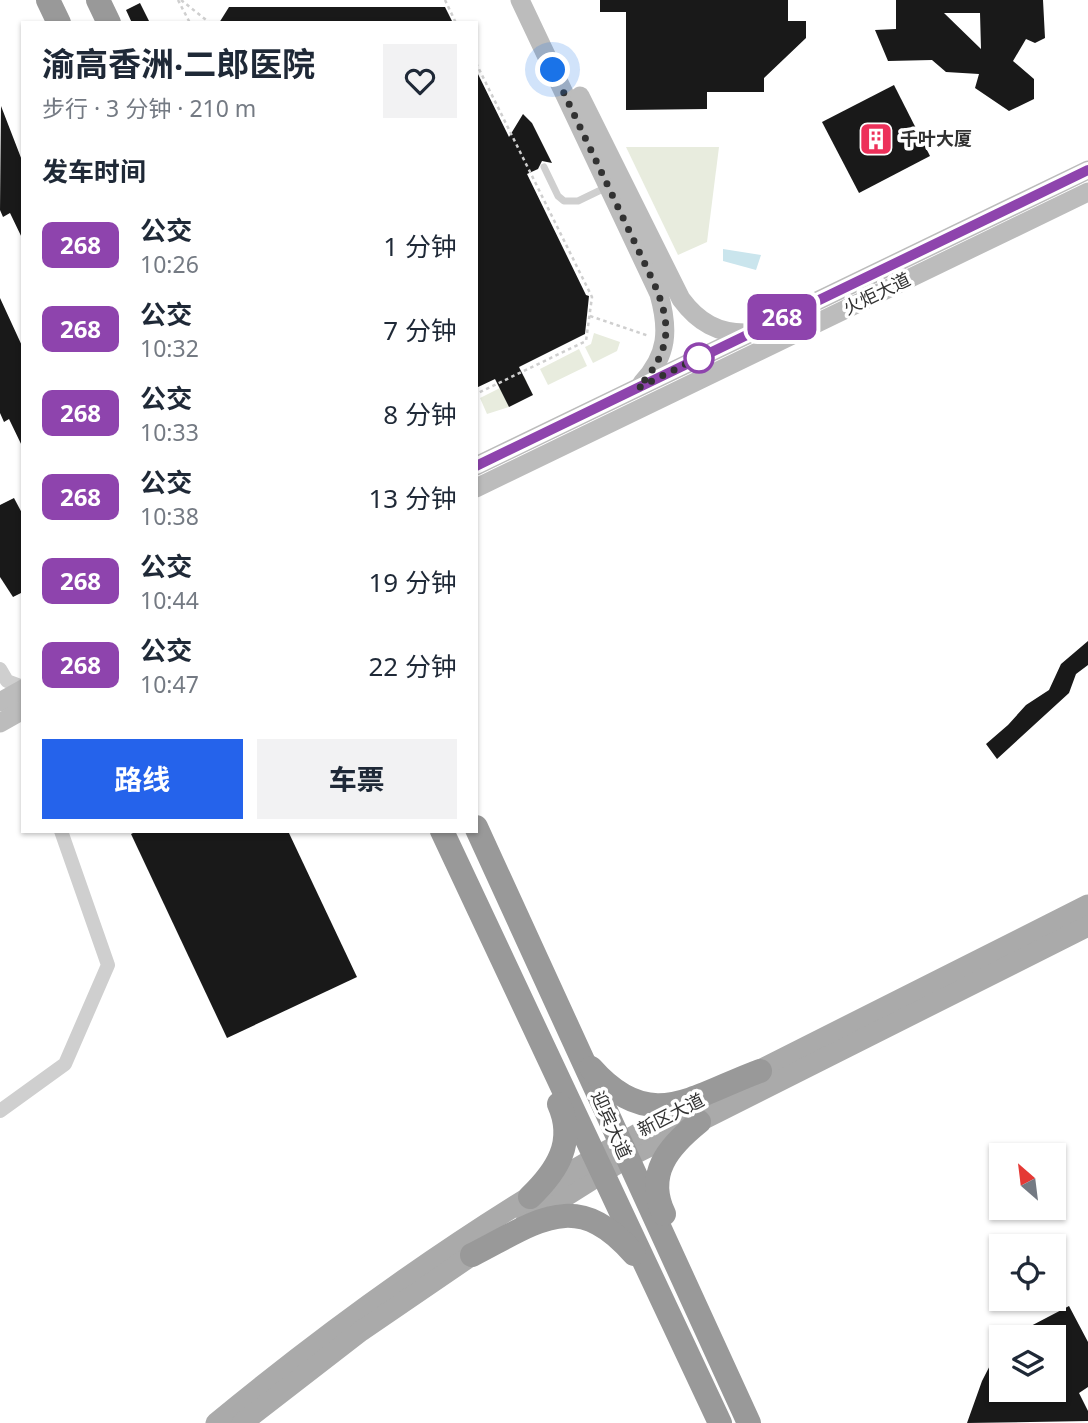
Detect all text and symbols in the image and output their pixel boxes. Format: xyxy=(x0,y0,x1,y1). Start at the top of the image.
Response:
text: 渝高香洲‧二郎医院 xyxy=(42,41,315,86)
button: heart xyxy=(383,44,457,118)
your location xyxy=(535,52,570,87)
text: 步行 · 3 分钟 · 210 m xyxy=(42,92,256,124)
building icon: 千叶大厦 xyxy=(857,120,895,158)
place label: 千叶大厦 xyxy=(900,126,972,150)
text: 发车时间 xyxy=(42,153,146,189)
text: 公交 xyxy=(140,212,192,248)
text: 268 xyxy=(60,228,101,261)
text: 1 分钟 xyxy=(383,228,457,264)
text: 10:26 xyxy=(140,248,199,280)
street label: 火炬大道 xyxy=(839,267,914,320)
line badge: 268 xyxy=(742,294,822,340)
text: 公交 xyxy=(140,296,192,332)
text: 268 xyxy=(761,300,803,333)
text: 268 xyxy=(60,312,101,345)
text: 7 分钟 xyxy=(383,312,457,348)
text: 10:32 xyxy=(140,332,199,364)
unlabelled marker xyxy=(684,343,714,373)
text: 公交 xyxy=(140,380,192,416)
text: 268 xyxy=(60,396,101,429)
text: 8 分钟 xyxy=(383,396,457,432)
text: 10:33 xyxy=(140,416,199,448)
text: 公交 xyxy=(140,464,192,500)
text: 268 xyxy=(60,480,101,513)
text: 13 分钟 xyxy=(368,480,457,516)
text: 10:38 xyxy=(140,500,199,532)
text: 公交 xyxy=(140,548,192,584)
text: 268 xyxy=(60,564,101,597)
text: 19 分钟 xyxy=(368,564,457,600)
text: 10:44 xyxy=(140,584,199,616)
text: 公交 xyxy=(140,632,192,668)
text: 268 xyxy=(60,648,101,681)
text: 22 分钟 xyxy=(368,648,457,684)
text: 10:47 xyxy=(140,668,199,700)
button: 路线 xyxy=(42,739,243,819)
button: 车票 xyxy=(257,739,457,819)
street label: 迎宾大道 xyxy=(586,1087,638,1162)
street label: 新区大道 xyxy=(633,1087,708,1141)
north arrow xyxy=(989,1143,1066,1220)
map controls xyxy=(989,1143,1066,1402)
button: locate xyxy=(989,1234,1066,1311)
button: layers xyxy=(989,1325,1066,1402)

